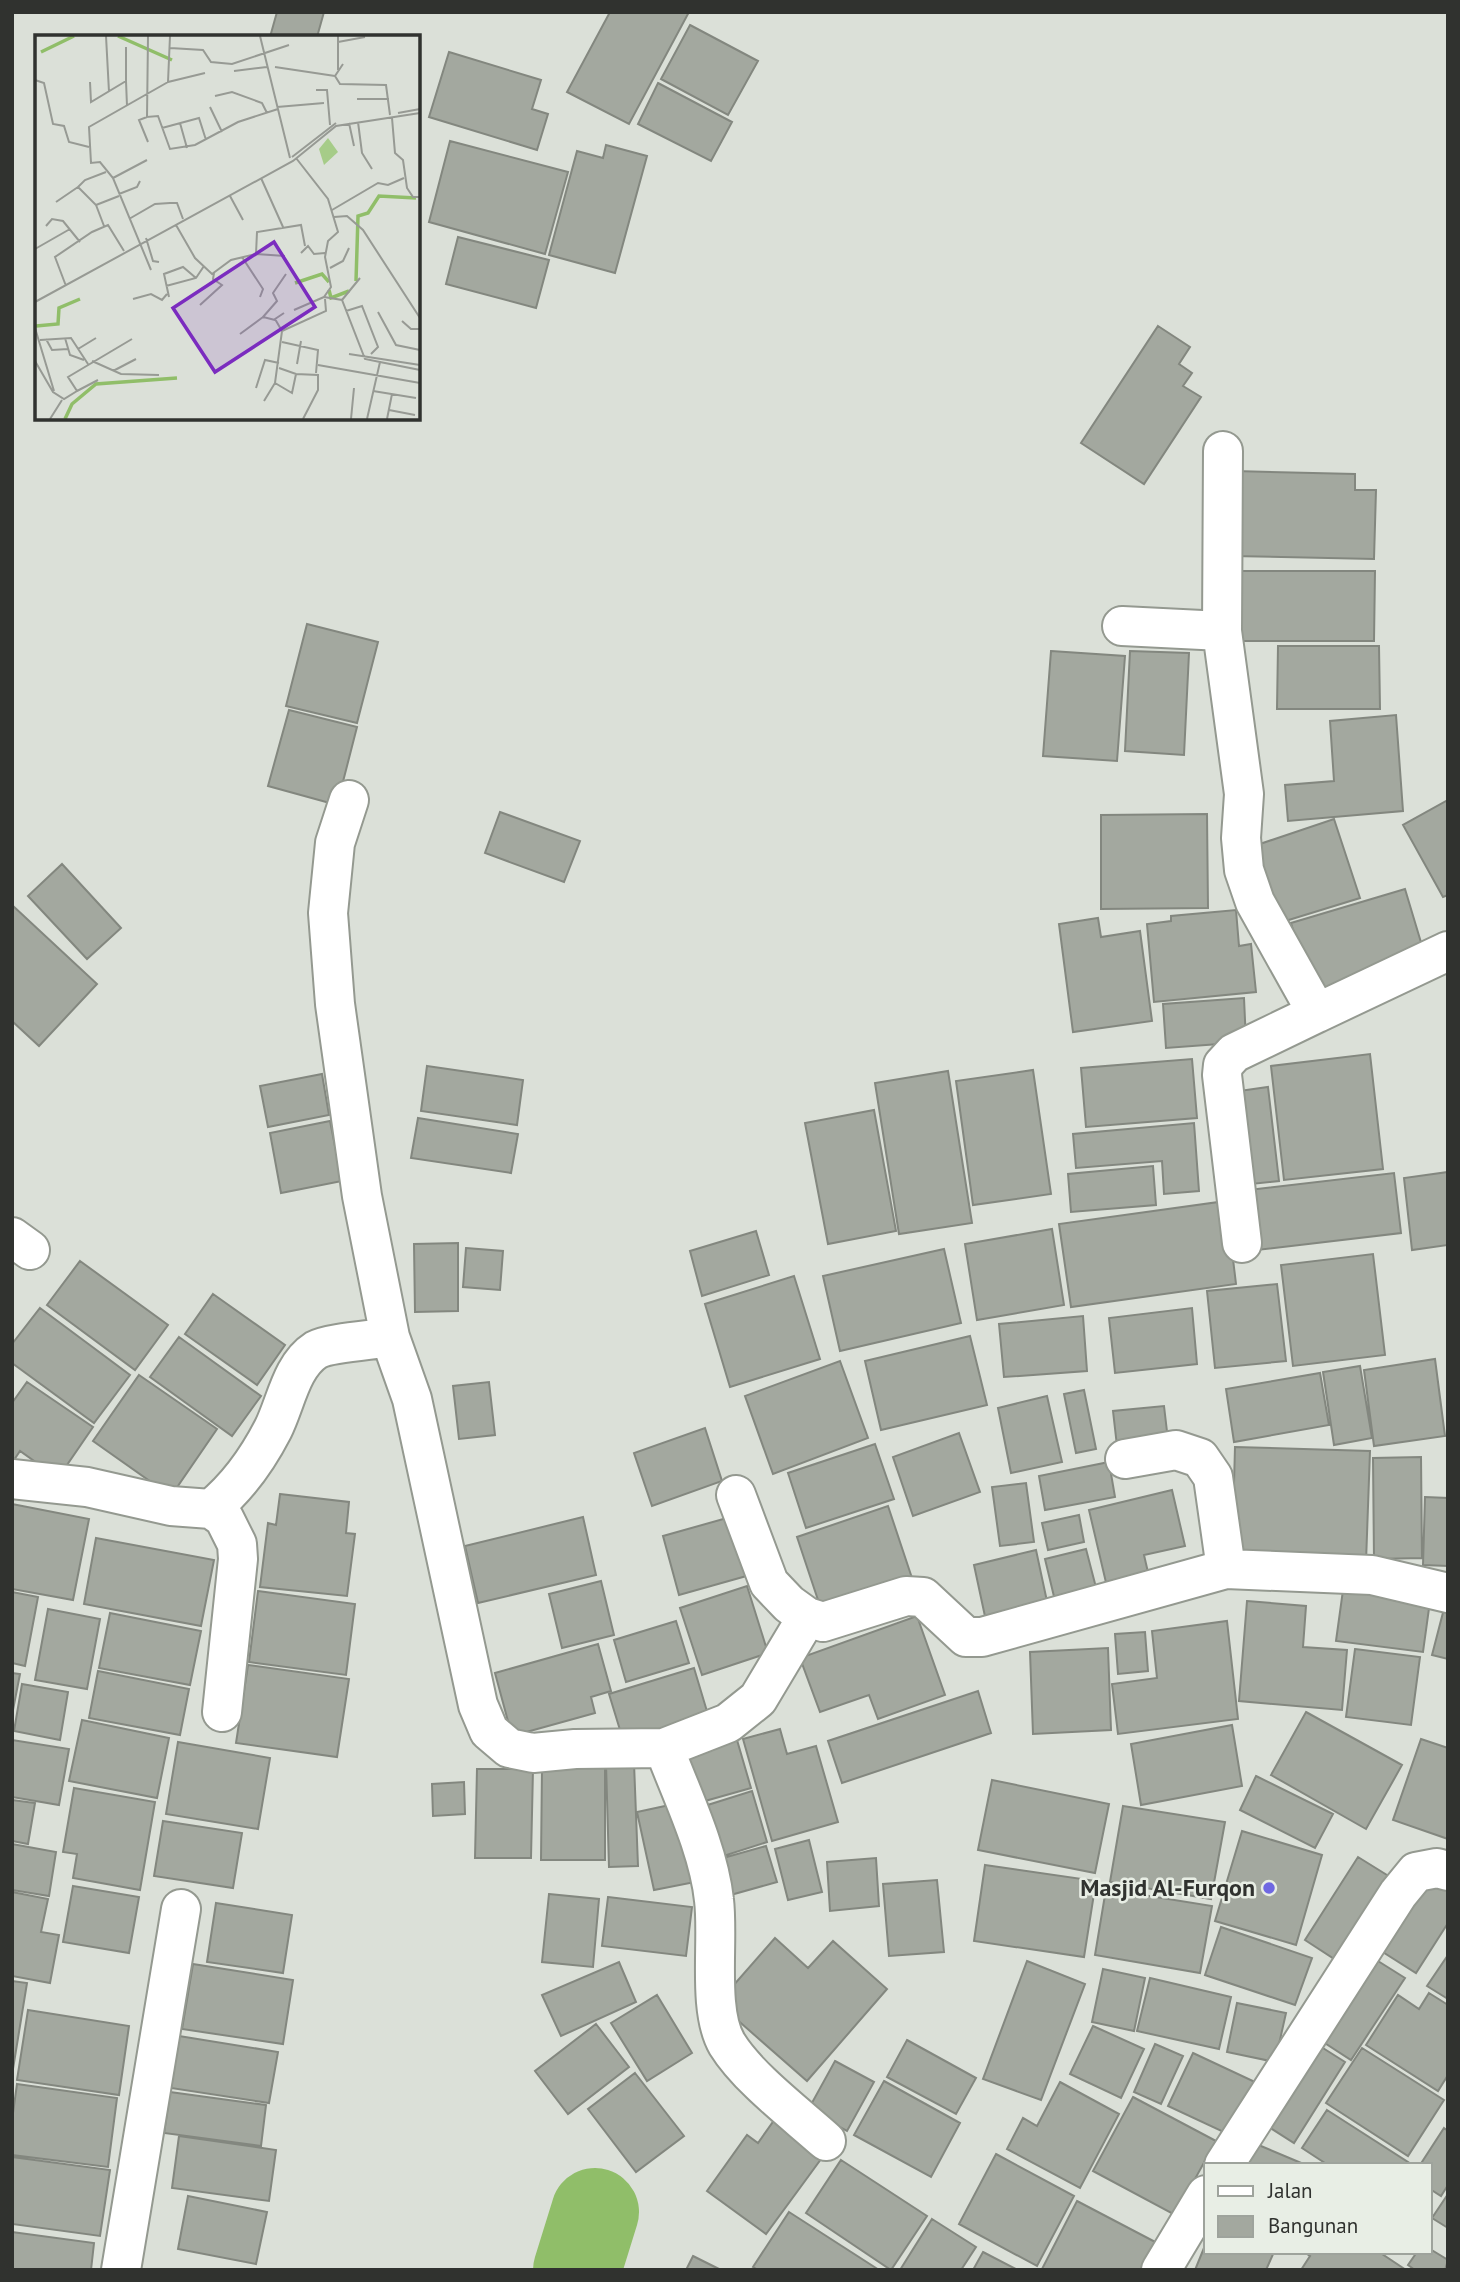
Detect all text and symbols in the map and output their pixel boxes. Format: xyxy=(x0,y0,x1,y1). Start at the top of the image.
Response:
inset map xyxy=(35,35,420,420)
place label: Masjid Al-Furqon xyxy=(1080,1872,1255,1903)
marker: Masjid Al-Furqon xyxy=(1261,1880,1277,1896)
legend xyxy=(1204,2163,1432,2254)
text: Jalan xyxy=(1267,2177,1313,2204)
text: Bangunan xyxy=(1268,2212,1358,2239)

